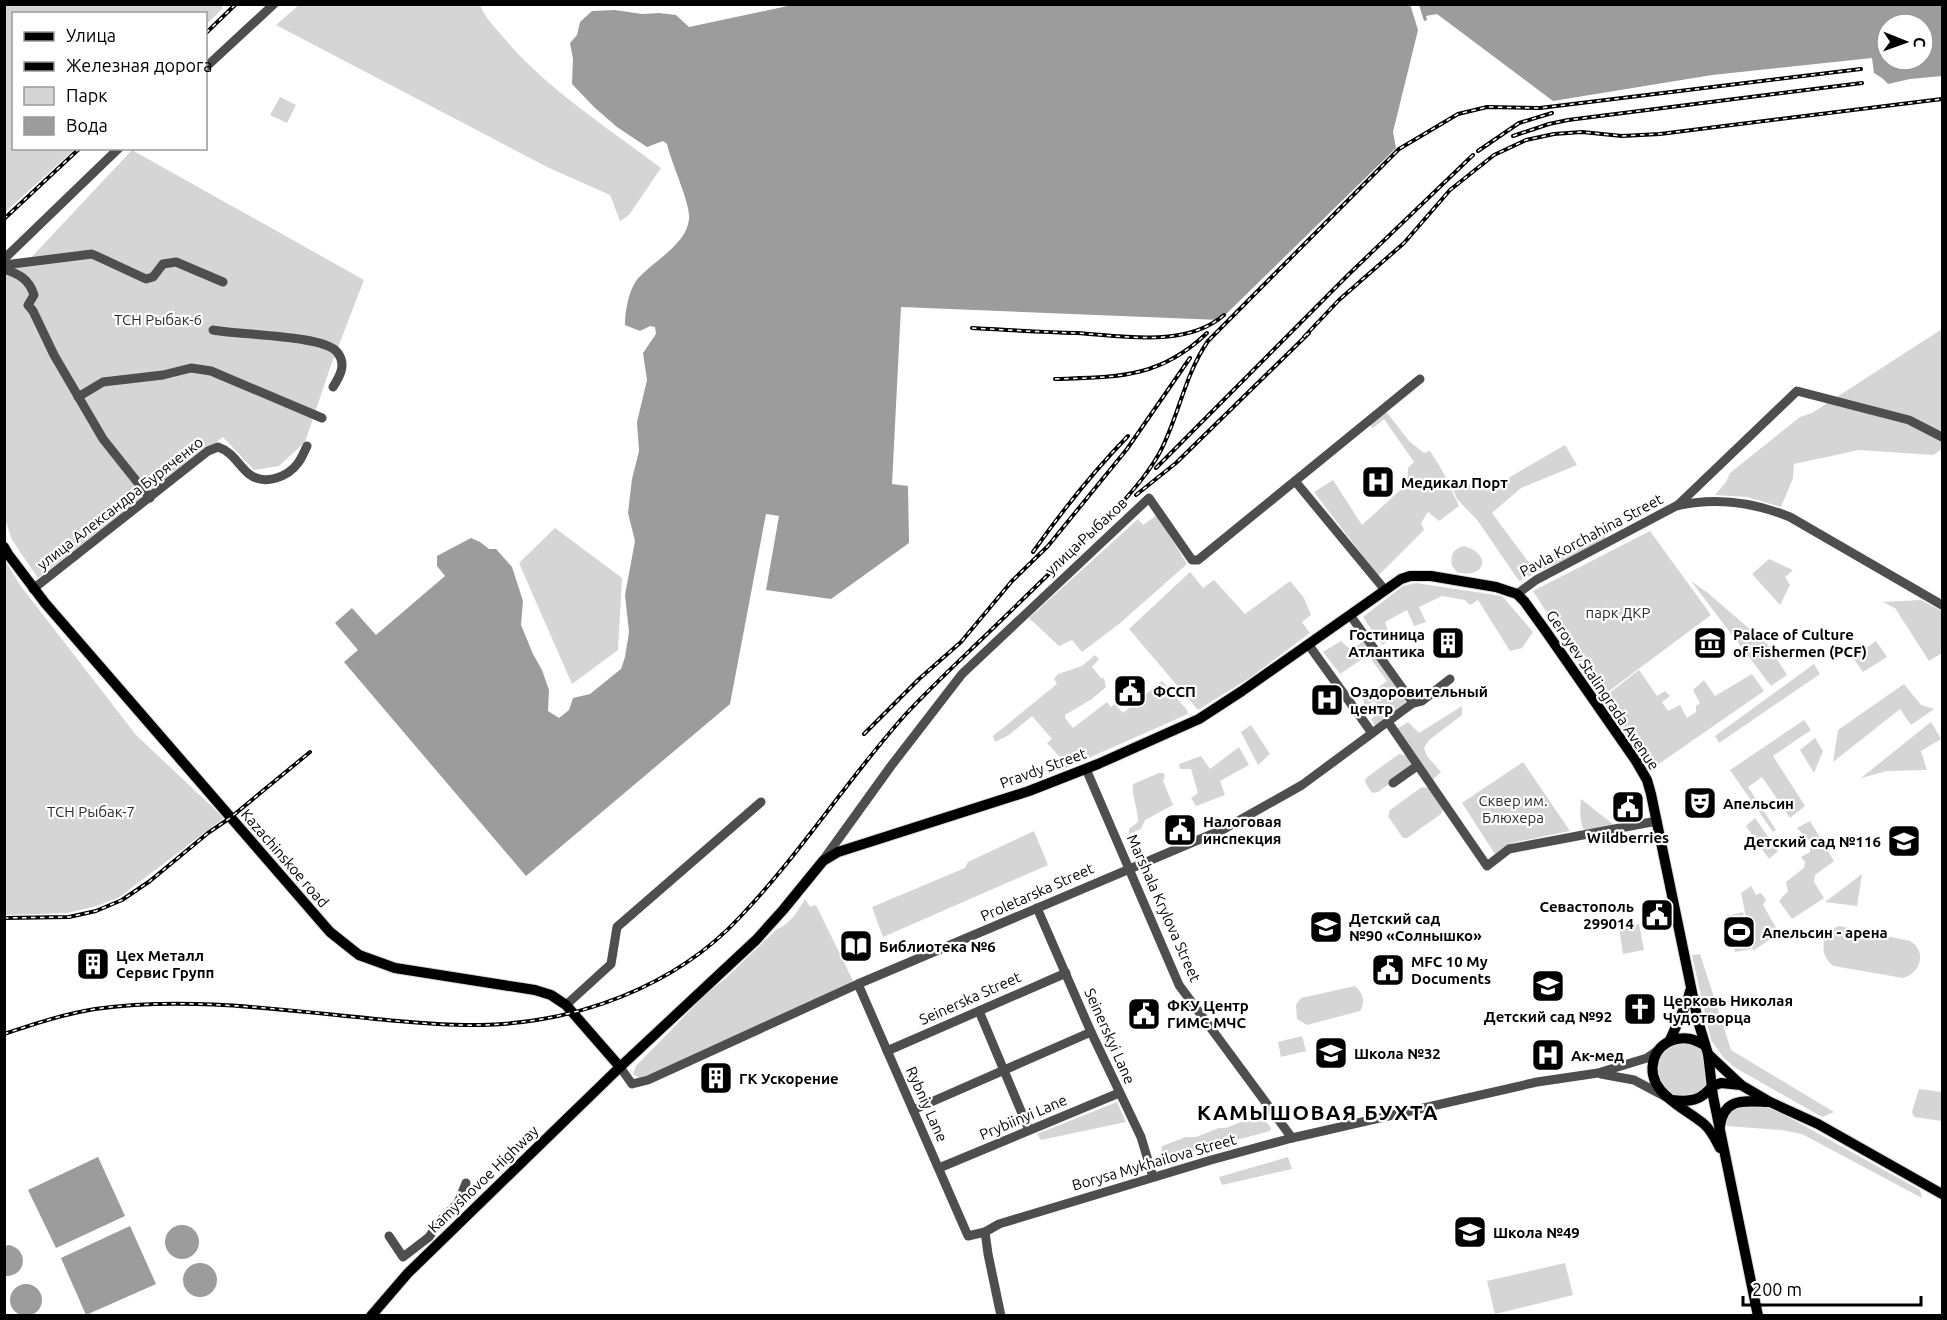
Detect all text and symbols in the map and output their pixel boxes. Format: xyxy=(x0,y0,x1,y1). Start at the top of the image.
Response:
legend xyxy=(12,12,207,150)
north arrow xyxy=(1875,12,1935,72)
text: Улица xyxy=(66,25,116,45)
text: С xyxy=(1911,37,1929,48)
text: Железная дорога xyxy=(66,55,213,75)
text: Парк xyxy=(66,85,107,105)
text: Вода xyxy=(66,115,108,135)
park label: ТСН Рыбак-6 xyxy=(114,311,202,328)
street label: улица Александра Буряченко xyxy=(34,433,206,573)
hospital icon: Медикал Порт xyxy=(1360,464,1396,500)
place label: Медикал Порт xyxy=(1401,474,1508,491)
street label: Pavla Korchahina Street xyxy=(1517,490,1665,580)
street label: улица Рыбаков xyxy=(1042,494,1130,578)
park label: парк ДКР xyxy=(1586,604,1650,621)
street label: Geroyev Stalingrada Avenue xyxy=(1543,607,1663,773)
building icon: Гостиница Атлантика xyxy=(1430,625,1466,661)
museum icon: Palace of Culture of Fishermen (PCF) xyxy=(1692,625,1728,661)
place label: Гостиница Атлантика xyxy=(1348,626,1425,660)
place label: Palace of Culture of Fishermen (PCF) xyxy=(1733,626,1867,660)
public building icon: ФССП xyxy=(1112,673,1148,709)
hospital icon: Оздоровительный центр xyxy=(1309,682,1345,718)
place label: ФССП xyxy=(1153,683,1196,700)
place label: Оздоровительный центр xyxy=(1350,683,1488,717)
street label: Pravdy Street xyxy=(997,744,1089,792)
theatre icon: Апельсин xyxy=(1682,785,1718,821)
public building icon: Wildberries xyxy=(1610,789,1646,825)
park label: Сквер им. Блюхера xyxy=(1478,792,1548,826)
place label: Апельсин xyxy=(1723,795,1794,812)
park label: ТСН Рыбак-7 xyxy=(47,803,135,820)
street label: Kazachinskoe road xyxy=(238,805,332,911)
public building icon: Налоговая инспекция xyxy=(1162,812,1198,848)
place label: Налоговая инспекция xyxy=(1203,813,1282,847)
school or university icon: Детский сад №116 xyxy=(1886,823,1922,859)
place label: Wildberries xyxy=(1587,829,1669,846)
street label: Marshala Krylova Street xyxy=(1124,832,1204,984)
place label: Детский сад №116 xyxy=(1744,833,1881,850)
street label: Proletarska Street xyxy=(978,859,1096,925)
public building icon: Севастополь 299014 xyxy=(1639,897,1675,933)
place label: Севастополь 299014 xyxy=(1539,898,1634,932)
school or university icon: Детский сад №90 «Солнышко» xyxy=(1308,909,1344,945)
place label: Детский сад №90 «Солнышко» xyxy=(1349,910,1482,944)
sports icon: Апельсин - арена xyxy=(1721,914,1757,950)
place label: Апельсин - арена xyxy=(1762,924,1888,941)
library icon: Библиотека №6 xyxy=(838,928,874,964)
place label: Библиотека №6 xyxy=(879,938,996,955)
building icon: Цех Металл Сервис Групп xyxy=(75,946,111,982)
place label: Цех Металл Сервис Групп xyxy=(116,947,214,981)
public building icon: MFC 10 My Documents xyxy=(1370,952,1406,988)
place label: MFC 10 My Documents xyxy=(1411,953,1491,987)
street label: Seinerska Street xyxy=(917,968,1024,1028)
school or university icon: Детский сад №92 xyxy=(1530,968,1566,1004)
street label: Seinerskyi Lane xyxy=(1081,986,1139,1086)
church icon: Церковь Николая Чудотворца xyxy=(1622,991,1658,1027)
place label: Церковь Николая Чудотворца xyxy=(1663,992,1793,1026)
public building icon: ФКУ Центр ГИМС МЧС xyxy=(1126,996,1162,1032)
place label: ФКУ Центр ГИМС МЧС xyxy=(1167,997,1249,1031)
place label: Детский сад №92 xyxy=(1484,1008,1612,1025)
school or university icon: Школа №32 xyxy=(1313,1035,1349,1071)
hospital icon: Ак-мед xyxy=(1530,1037,1566,1073)
place label: Школа №32 xyxy=(1354,1045,1441,1062)
place label: Ак-мед xyxy=(1571,1047,1624,1064)
building icon: ГК Ускорение xyxy=(698,1060,734,1096)
street label: Rybniy Lane xyxy=(903,1064,951,1144)
place label: ГК Ускорение xyxy=(739,1070,839,1087)
street label: Prybiinyi Lane xyxy=(977,1091,1069,1143)
district label: КАМЫШОВАЯ БУХТА xyxy=(1197,1100,1439,1124)
street label: Kamyshovoe Highway xyxy=(424,1122,542,1236)
street label: Borysa Mykhailova Street xyxy=(1070,1130,1238,1194)
school or university icon: Школа №49 xyxy=(1452,1214,1488,1250)
place label: Школа №49 xyxy=(1493,1224,1580,1241)
scale bar xyxy=(1743,1269,1922,1307)
text: 200 m xyxy=(1752,1279,1802,1299)

